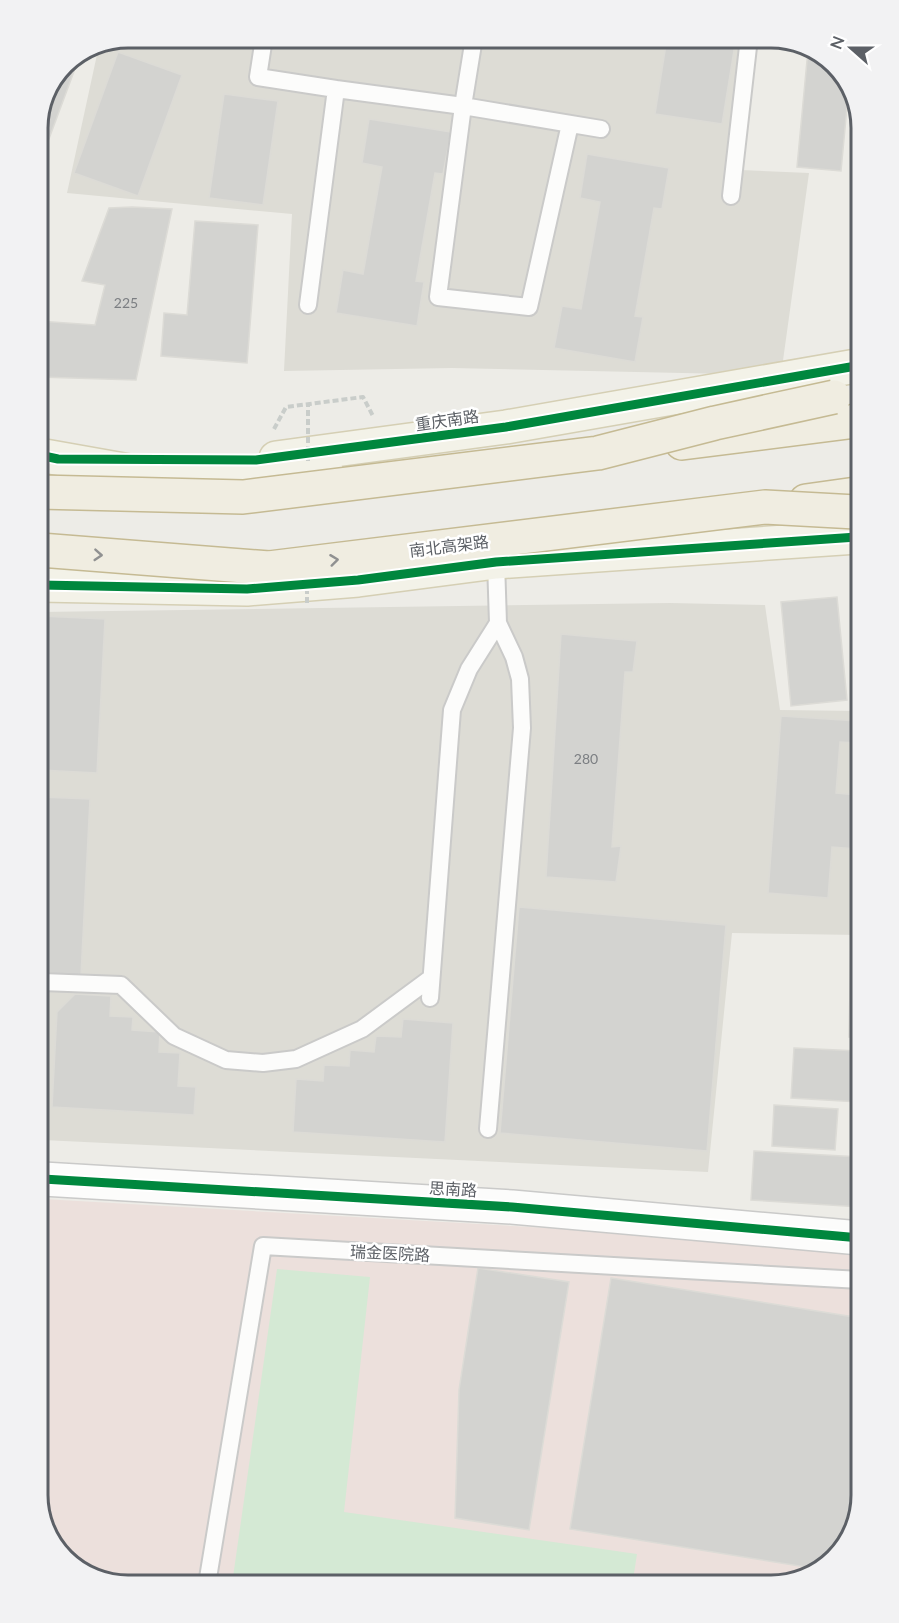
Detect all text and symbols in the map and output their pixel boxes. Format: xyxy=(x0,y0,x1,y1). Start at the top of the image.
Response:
north arrow xyxy=(821,18,881,78)
text: N xyxy=(825,33,848,52)
house number: 225 xyxy=(114,294,138,311)
street label: 重庆南路 xyxy=(414,406,480,433)
street label: 南北高架路 xyxy=(408,531,490,560)
one-way arrow xyxy=(94,548,103,561)
one-way arrow xyxy=(330,554,339,567)
house number: 280 xyxy=(574,750,598,767)
street label: 思南路 xyxy=(429,1178,477,1199)
street label: 瑞金医院路 xyxy=(350,1241,430,1264)

